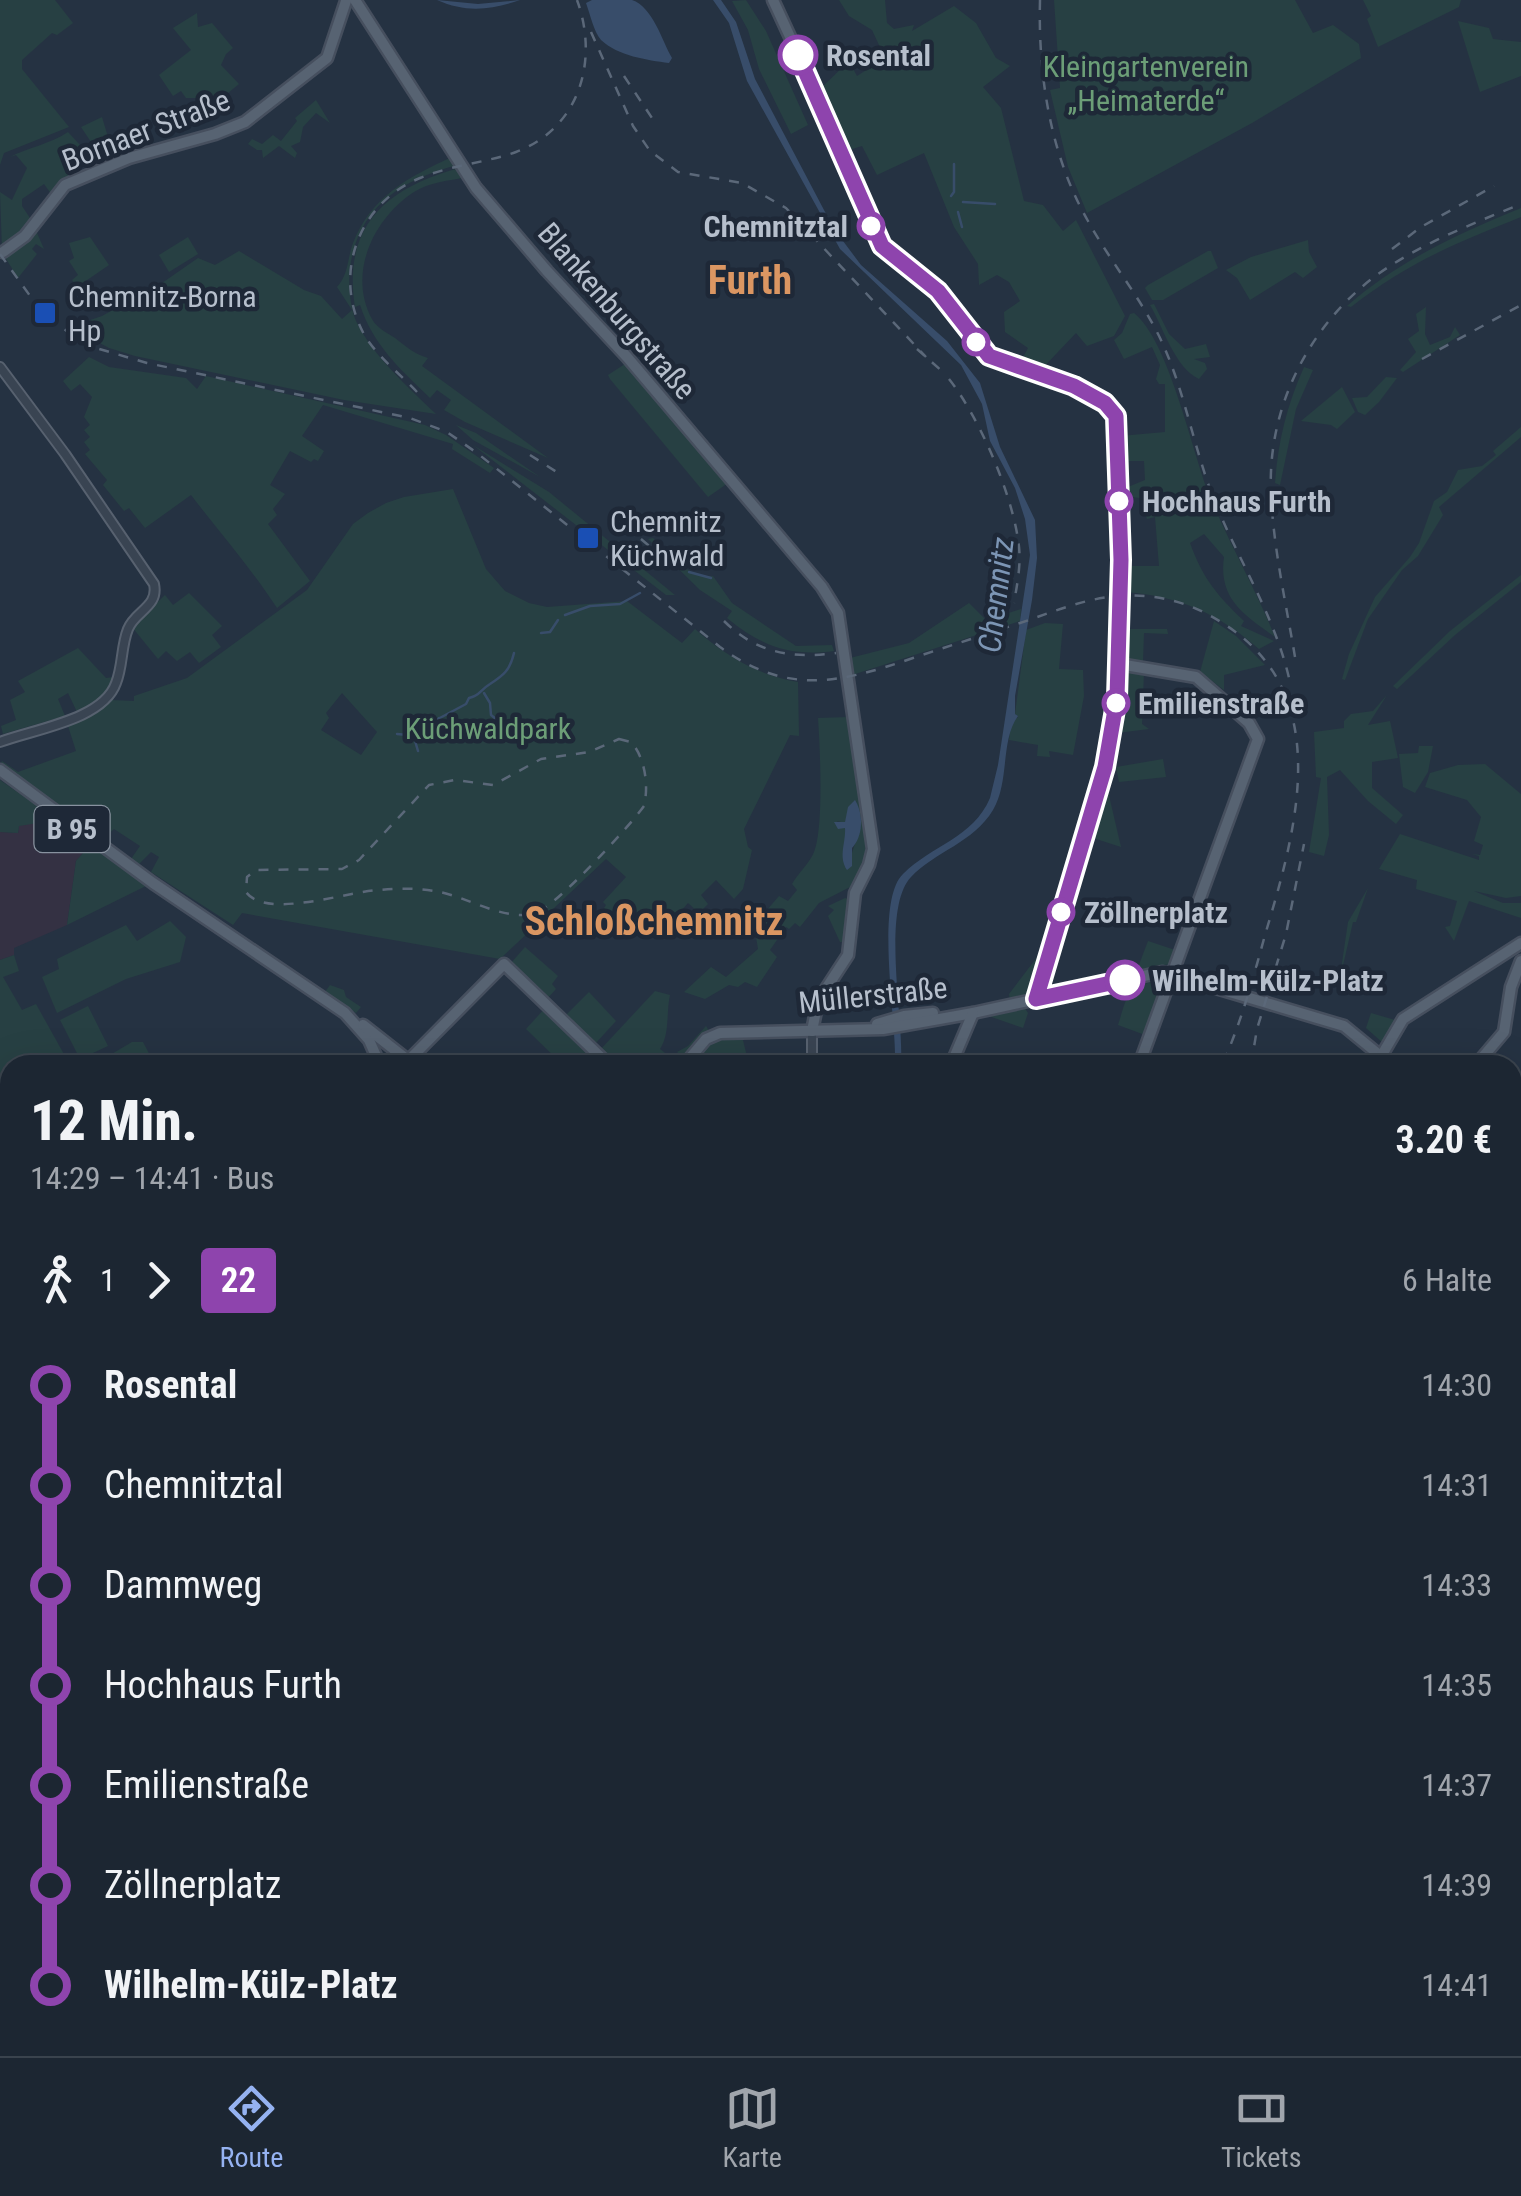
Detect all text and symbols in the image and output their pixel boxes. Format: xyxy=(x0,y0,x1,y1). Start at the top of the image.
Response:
marker: Rosental xyxy=(779,36,817,74)
place label: Rosental xyxy=(826,38,931,73)
park label: Kleingartenverein „Heimaterde“ xyxy=(1043,49,1249,118)
street label: Bornaer Straße xyxy=(57,82,235,178)
place label: Chemnitztal xyxy=(704,209,848,244)
marker: Chemnitztal xyxy=(858,213,884,239)
street label: Blankenburgstraße xyxy=(531,216,703,406)
district label: Furth xyxy=(708,257,792,304)
place label: Chemnitz-Borna Hp xyxy=(68,279,257,348)
marker: Chemnitz-Borna Hp xyxy=(32,300,58,326)
unlabelled marker xyxy=(963,329,989,355)
place label: Hochhaus Furth xyxy=(1142,484,1331,519)
marker: Hochhaus Furth xyxy=(1106,488,1132,514)
place label: Chemnitz Küchwald xyxy=(610,504,725,573)
marker: Chemnitz Küchwald xyxy=(575,525,601,551)
water label: Chemnitz xyxy=(970,535,1022,655)
place label: Emilienstraße xyxy=(1138,686,1304,721)
marker: Emilienstraße xyxy=(1103,690,1129,716)
park label: Küchwaldpark xyxy=(405,711,572,746)
road number: B 95 xyxy=(34,806,110,852)
place label: Zöllnerplatz xyxy=(1084,895,1228,930)
district label: Schloßchemnitz xyxy=(525,898,783,945)
marker: Zöllnerplatz xyxy=(1048,899,1074,925)
marker: Wilhelm-Külz-Platz xyxy=(1106,961,1144,999)
place label: Wilhelm-Külz-Platz xyxy=(1152,963,1384,998)
street label: Müllerstraße xyxy=(797,970,949,1020)
text: 12 Min. xyxy=(30,1089,198,1153)
text: 3.20 € xyxy=(1395,1118,1492,1162)
text: 14:29 – 14:41 · Bus xyxy=(30,1159,274,1197)
icon: walk xyxy=(30,1253,85,1308)
icon: forward xyxy=(131,1253,186,1308)
text: 22 xyxy=(221,1260,256,1301)
text: 1 xyxy=(100,1261,116,1299)
text: 6 Halte xyxy=(1402,1261,1492,1299)
text: Rosental xyxy=(104,1363,237,1407)
text: 14:30 xyxy=(1421,1366,1492,1404)
text: Chemnitztal xyxy=(104,1463,284,1507)
text: 14:31 xyxy=(1421,1466,1492,1504)
text: Dammweg xyxy=(104,1563,262,1607)
text: 14:33 xyxy=(1421,1566,1492,1604)
text: Hochhaus Furth xyxy=(104,1663,342,1707)
text: 14:35 xyxy=(1421,1666,1492,1704)
text: Emilienstraße xyxy=(104,1763,309,1807)
text: 14:37 xyxy=(1421,1766,1492,1804)
text: Zöllnerplatz xyxy=(104,1863,281,1907)
text: 14:39 xyxy=(1421,1866,1492,1904)
text: Wilhelm-Külz-Platz xyxy=(104,1963,398,2007)
text: 14:41 xyxy=(1421,1966,1492,2004)
tab: Route xyxy=(220,2081,283,2174)
tab: Karte xyxy=(723,2081,782,2174)
tab: Tickets xyxy=(1221,2081,1301,2174)

